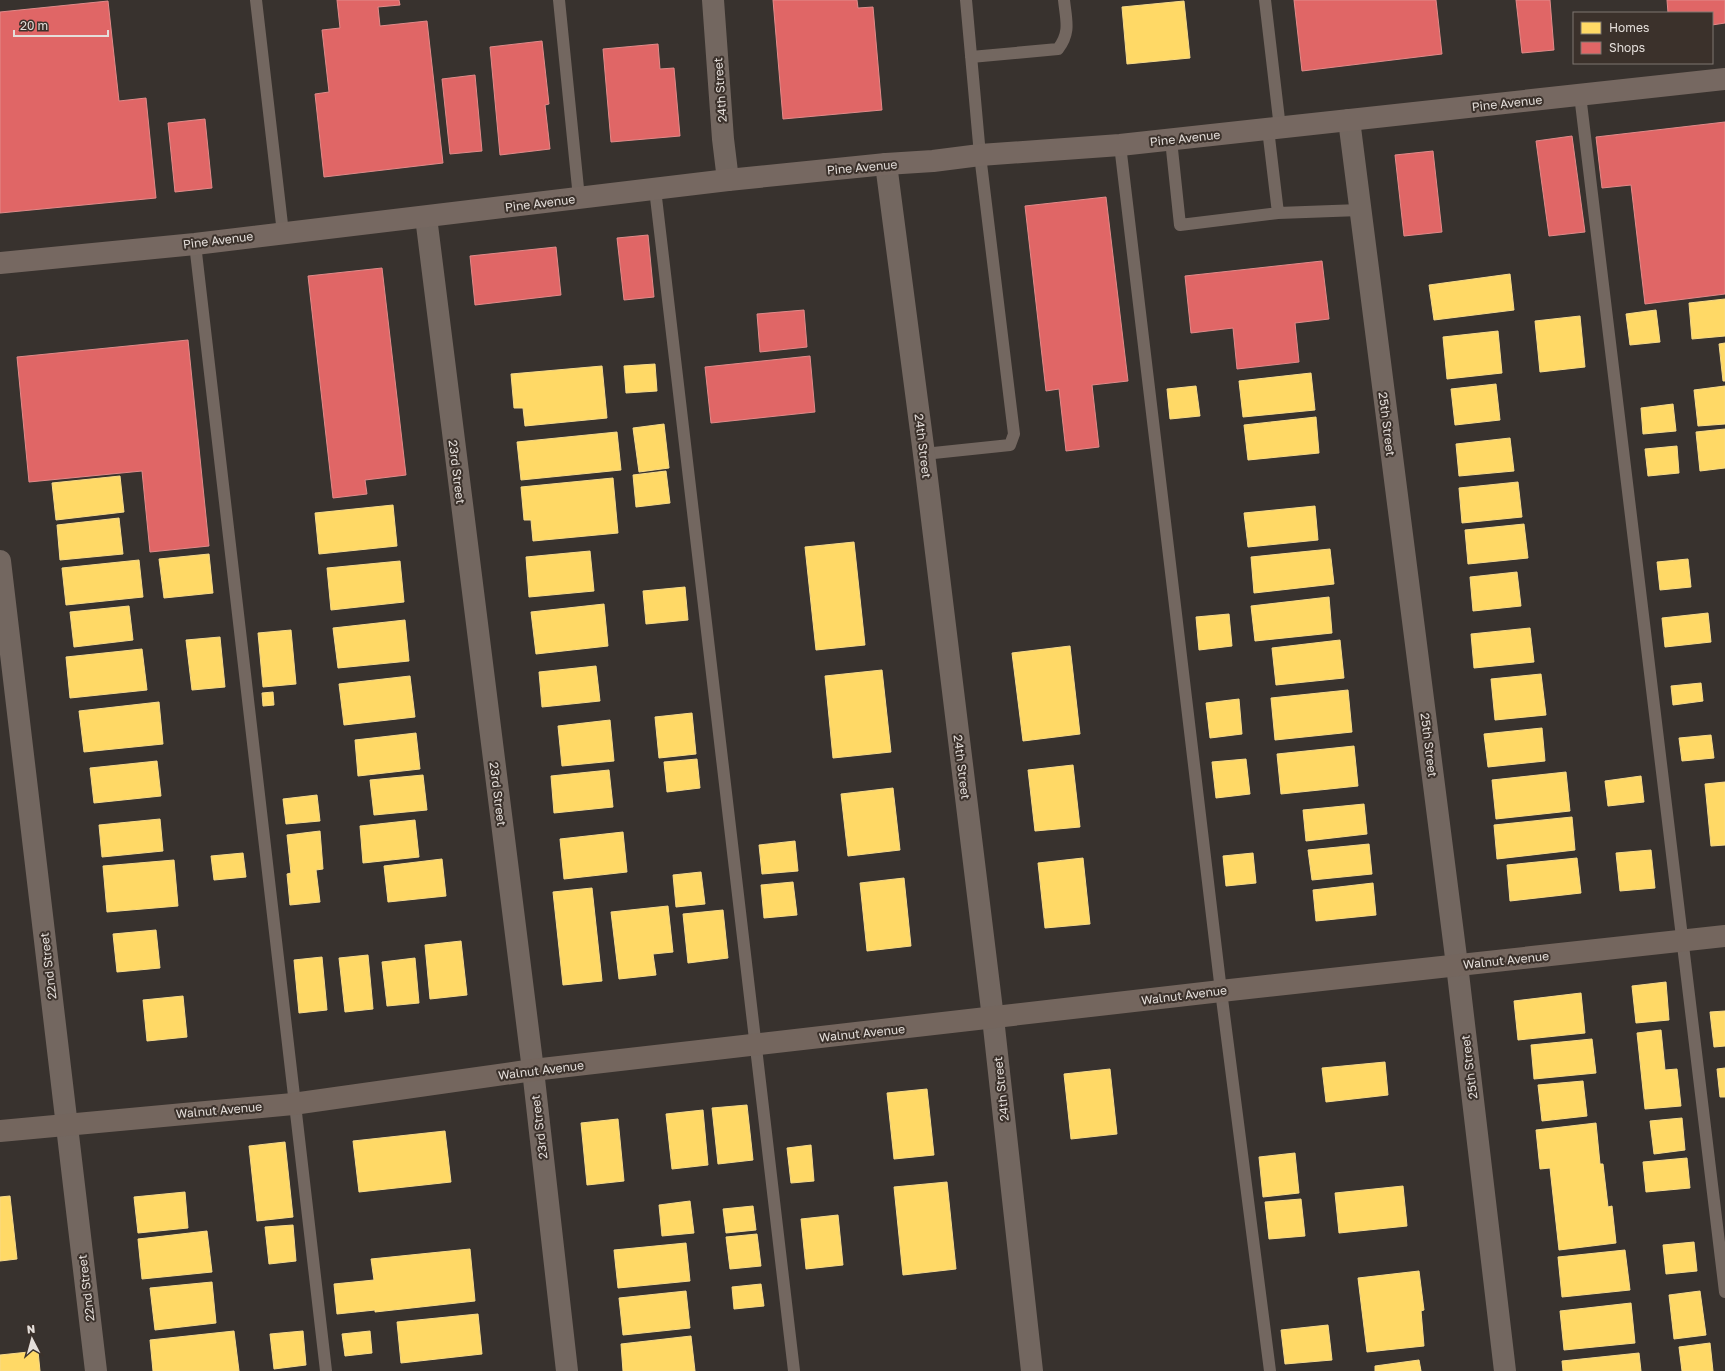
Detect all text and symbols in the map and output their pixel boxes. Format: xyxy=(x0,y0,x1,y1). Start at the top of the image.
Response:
scale bar xyxy=(14,12,108,38)
legend xyxy=(1573,12,1713,64)
text: 20 m xyxy=(20,18,48,33)
text: Homes xyxy=(1609,20,1649,35)
text: Shops xyxy=(1609,40,1645,55)
street label: 24th Street xyxy=(710,57,730,123)
street label: Pine Avenue xyxy=(1471,92,1543,114)
street label: Pine Avenue xyxy=(1149,127,1221,149)
street label: Pine Avenue xyxy=(826,156,898,178)
street label: Pine Avenue xyxy=(504,191,576,215)
street label: Pine Avenue xyxy=(182,228,254,252)
street label: 25th Street xyxy=(1376,391,1398,457)
street label: 24th Street xyxy=(912,413,934,479)
street label: 23rd Street xyxy=(446,439,468,505)
street label: 25th Street xyxy=(1418,712,1440,778)
street label: 24th Street xyxy=(951,734,973,800)
street label: 23rd Street xyxy=(487,761,509,827)
street label: 22nd Street xyxy=(36,932,60,1000)
street label: Walnut Avenue xyxy=(1462,948,1550,972)
street label: Walnut Avenue xyxy=(1140,982,1228,1008)
street label: Walnut Avenue xyxy=(818,1021,906,1045)
street label: 25th Street xyxy=(1458,1034,1480,1100)
street label: 24th Street xyxy=(990,1056,1012,1122)
street label: Walnut Avenue xyxy=(497,1057,585,1083)
street label: 23rd Street xyxy=(528,1094,550,1160)
street label: Walnut Avenue xyxy=(175,1099,263,1121)
street label: 22nd Street xyxy=(74,1254,98,1322)
north arrow xyxy=(12,1319,52,1359)
text: N xyxy=(26,1322,36,1335)

